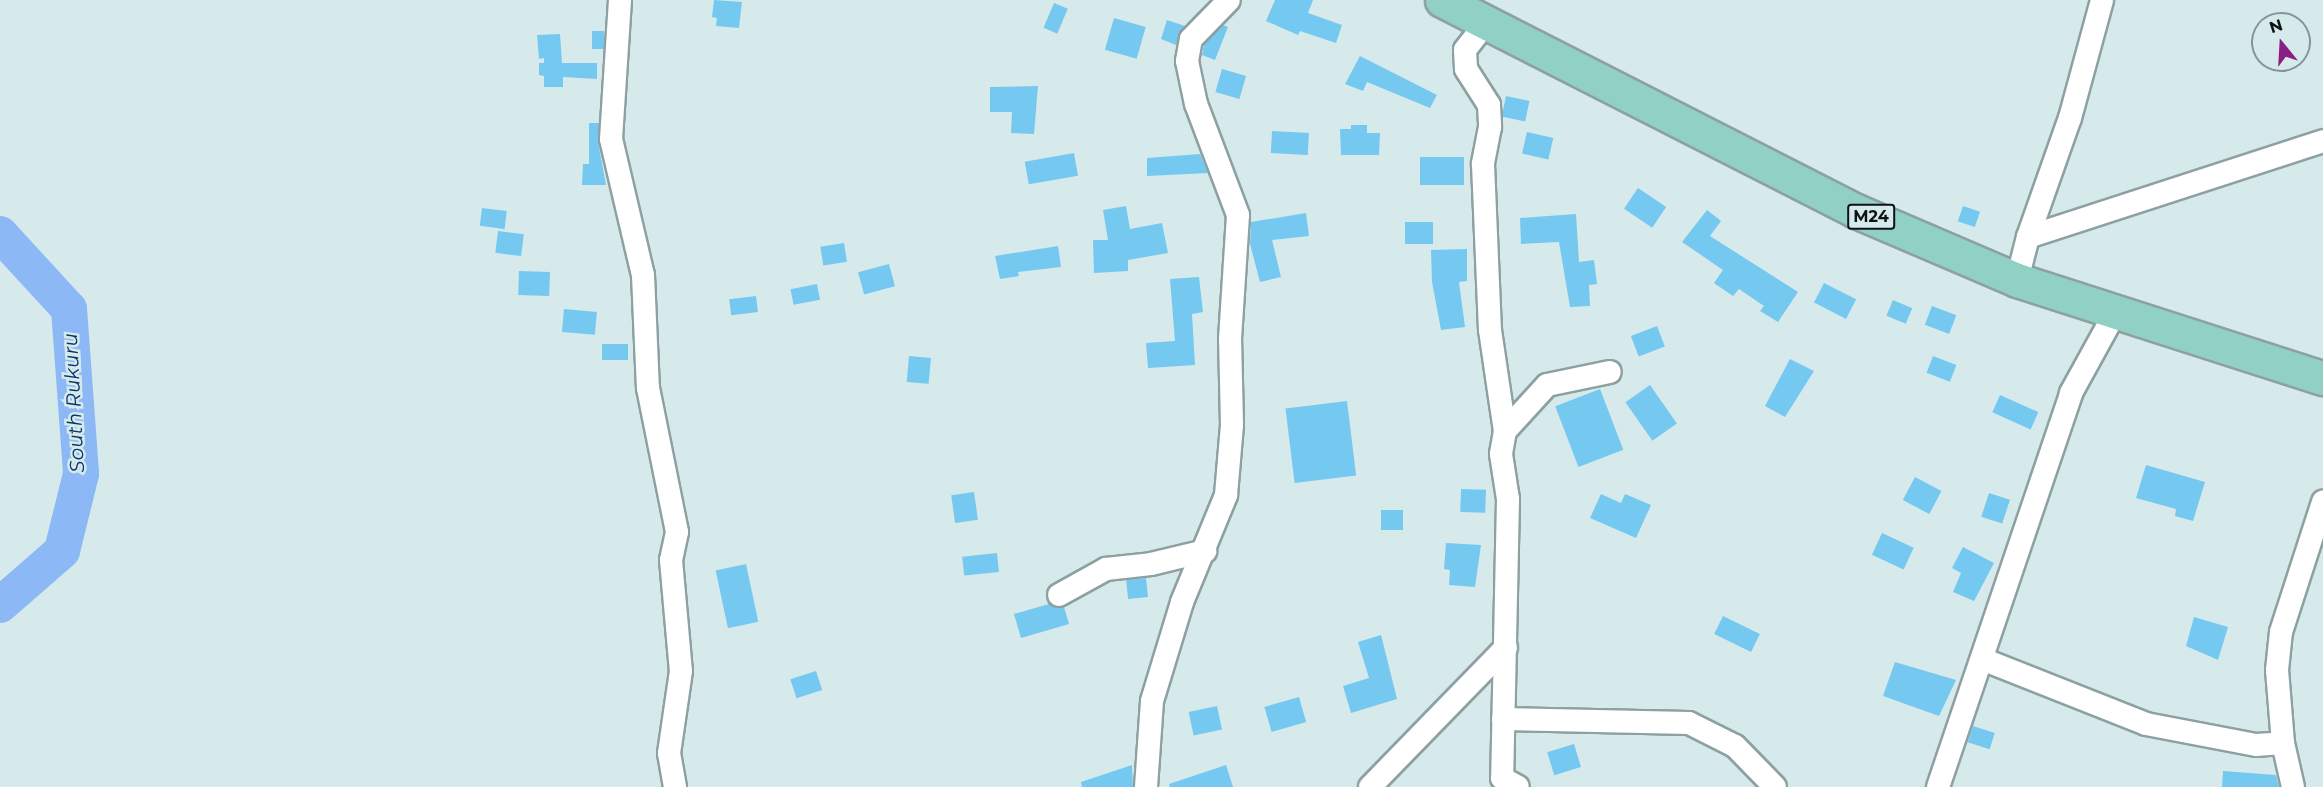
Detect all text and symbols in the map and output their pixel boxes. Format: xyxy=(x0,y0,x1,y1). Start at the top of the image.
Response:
north arrow xyxy=(2251,12,2311,72)
text: N xyxy=(2267,15,2285,37)
road number: M24 xyxy=(1847,204,1895,230)
water label: South Rukuru xyxy=(58,333,90,473)

